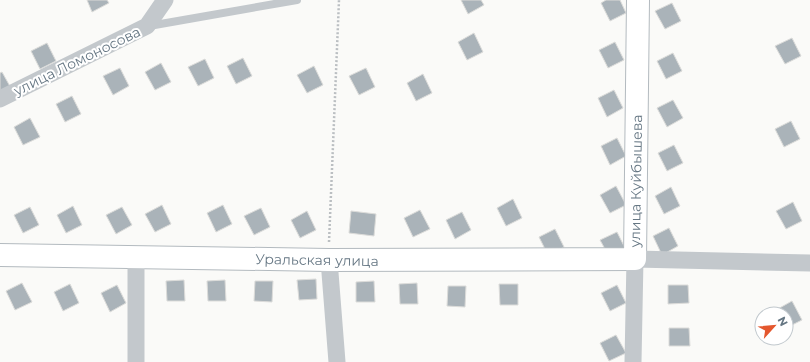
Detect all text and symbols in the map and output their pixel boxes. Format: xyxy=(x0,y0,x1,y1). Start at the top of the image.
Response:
street label: улица Ломоносова xyxy=(10,22,143,100)
street label: улица Куйбышева xyxy=(626,114,646,249)
street label: Уральская улица xyxy=(255,250,379,270)
north arrow xyxy=(754,306,794,346)
text: N xyxy=(775,314,791,329)

